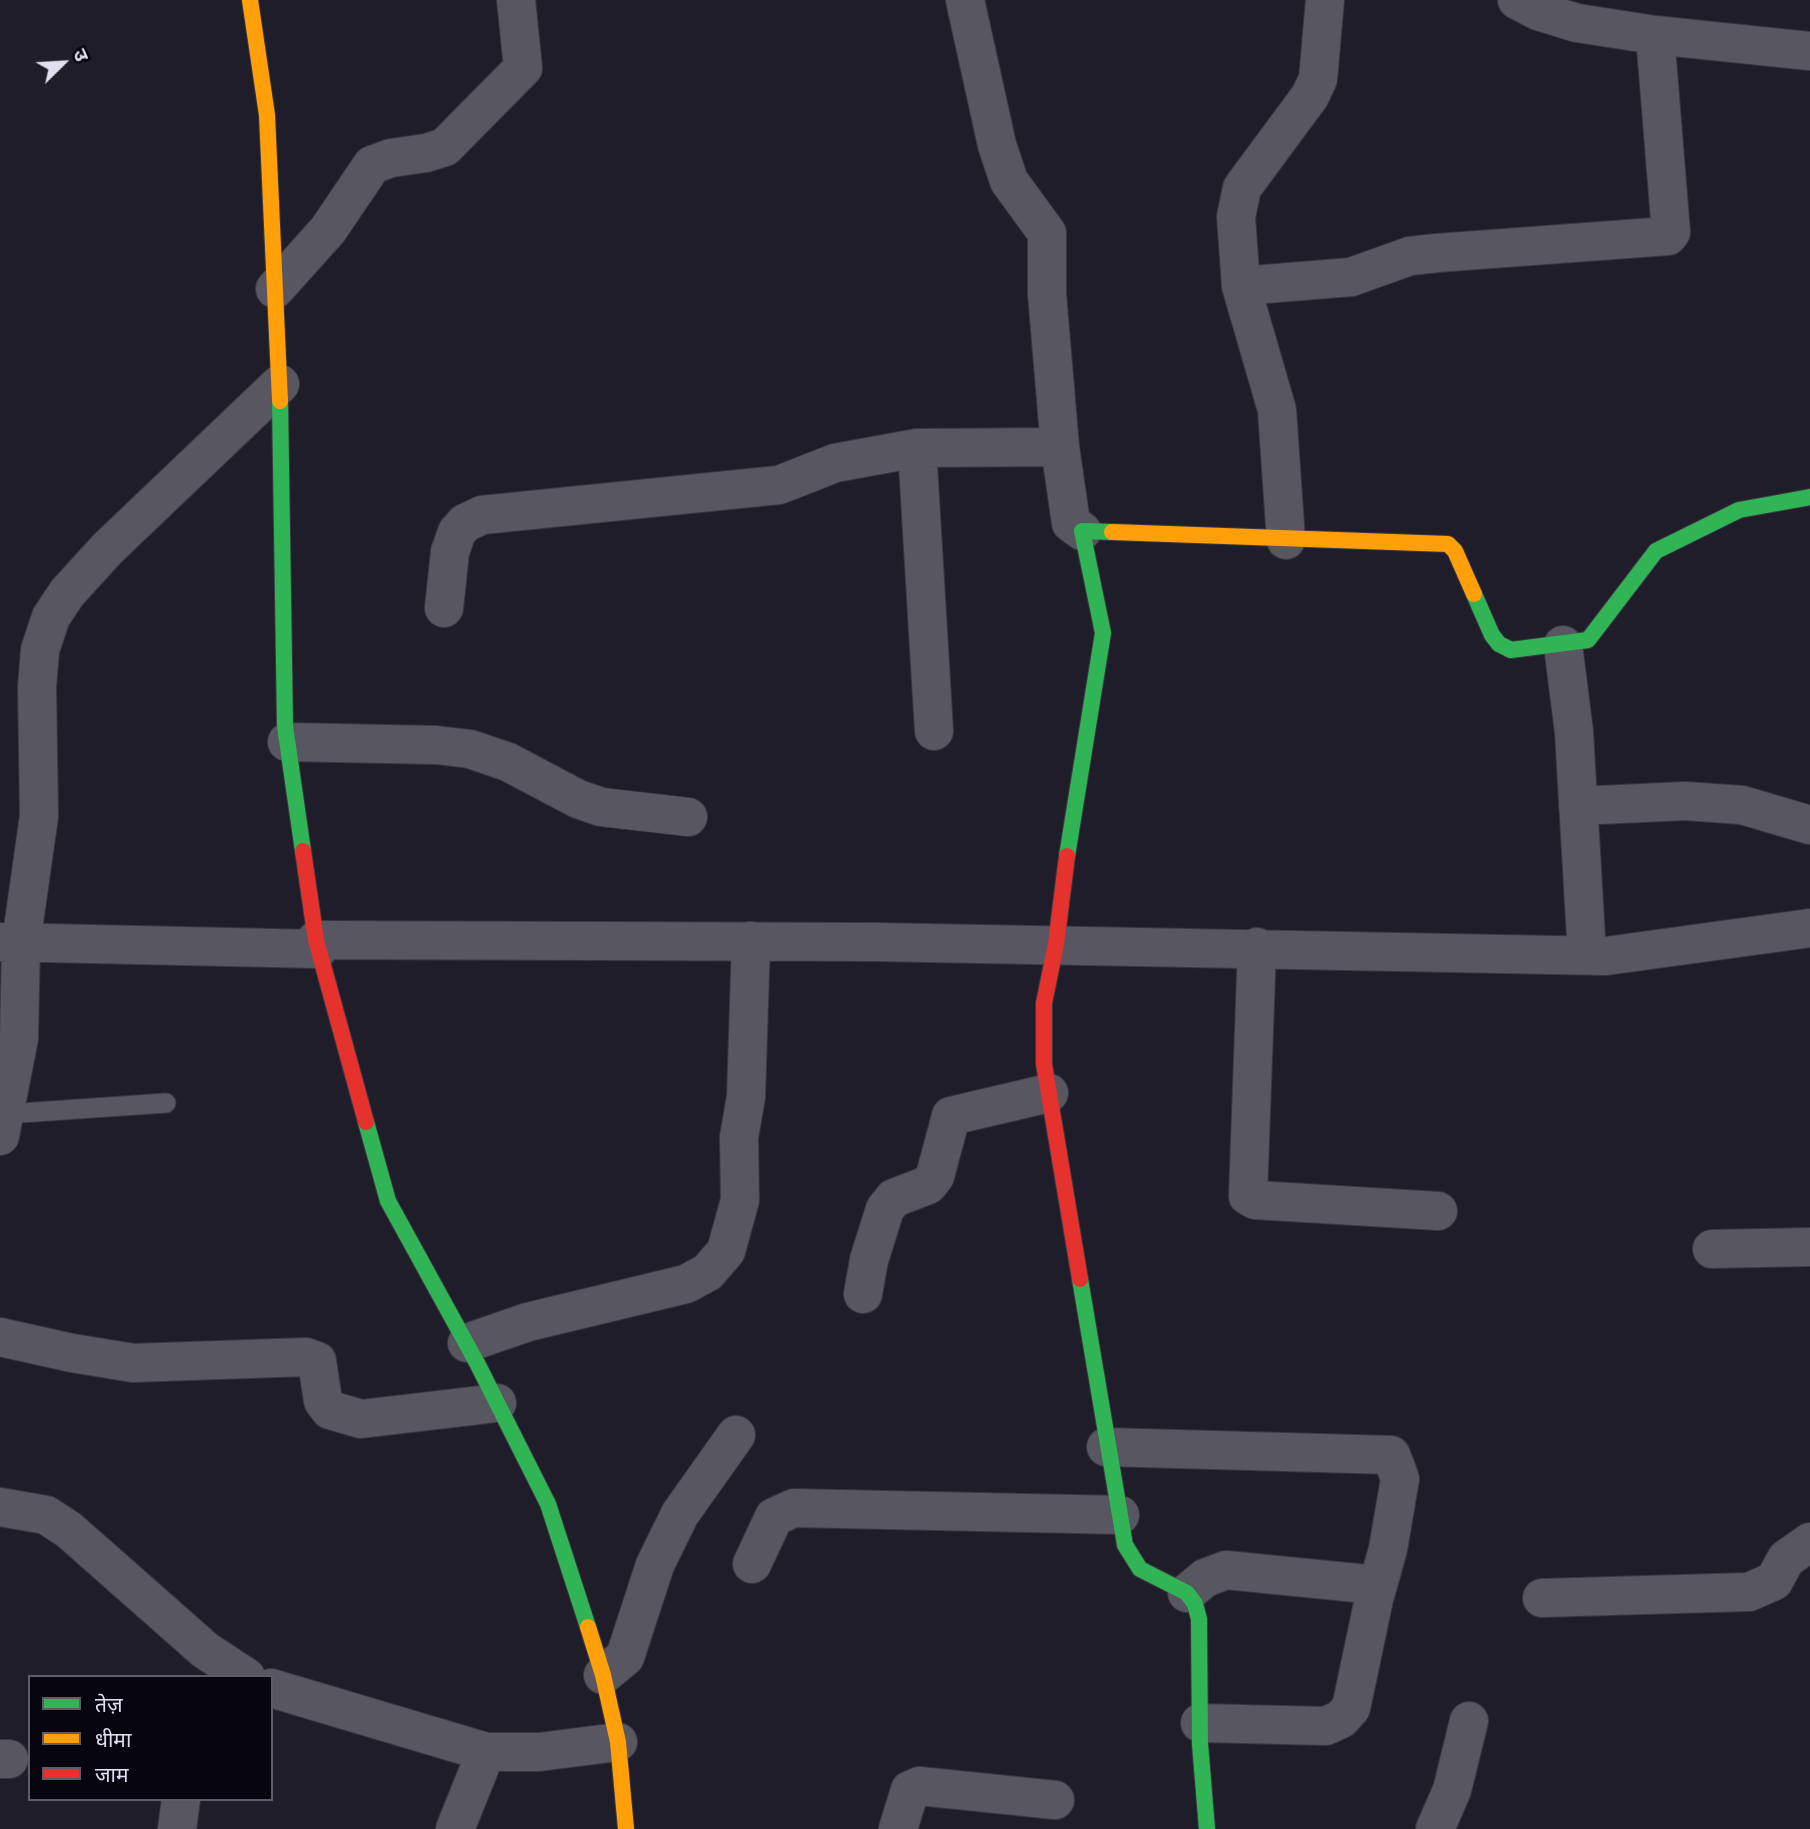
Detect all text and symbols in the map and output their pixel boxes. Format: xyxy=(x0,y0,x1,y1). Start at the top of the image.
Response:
north arrow xyxy=(28,28,98,98)
text: उ xyxy=(67,44,97,65)
legend xyxy=(28,1675,273,1801)
text: तेज़ xyxy=(95,1687,123,1718)
text: धीमा xyxy=(95,1722,131,1753)
text: जाम xyxy=(95,1757,129,1788)

